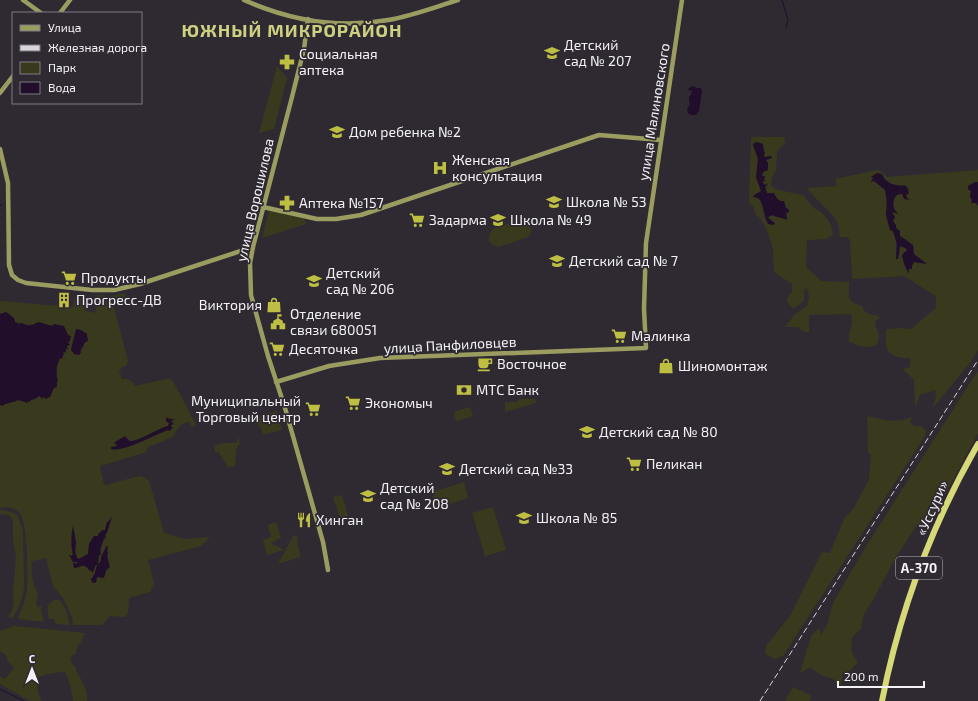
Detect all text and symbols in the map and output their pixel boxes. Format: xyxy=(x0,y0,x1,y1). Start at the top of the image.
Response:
legend xyxy=(12,12,142,104)
district label: ЮЖНЫЙ МИКРОРАЙОН xyxy=(182,19,402,41)
text: Улица xyxy=(48,20,81,34)
place label: Детский сад № 207 xyxy=(564,36,632,69)
text: Железная дорога xyxy=(48,40,147,54)
street label: улица Малиновского xyxy=(634,42,673,182)
school or university icon: Детский сад № 207 xyxy=(543,44,561,62)
place label: Социальная аптека xyxy=(299,45,378,78)
pharmacy icon: Социальная аптека xyxy=(278,53,296,71)
text: Парк xyxy=(48,60,77,74)
text: Вода xyxy=(48,80,76,94)
school or university icon: Дом ребенка №2 xyxy=(328,123,346,141)
place label: Дом ребенка №2 xyxy=(349,123,461,140)
street label: улица Ворошилова xyxy=(232,137,277,263)
place label: Женская консультация xyxy=(452,151,542,184)
hospital icon: Женская консультация xyxy=(431,159,449,177)
school or university icon: Школа № 53 xyxy=(545,193,563,211)
place label: Школа № 53 xyxy=(566,193,646,210)
pharmacy icon: Аптека №157 xyxy=(278,194,296,212)
place label: Аптека №157 xyxy=(299,194,384,211)
supermarket icon: Задарма xyxy=(408,211,426,229)
place label: Задарма xyxy=(429,211,487,228)
school or university icon: Школа № 49 xyxy=(489,211,507,229)
place label: Школа № 49 xyxy=(510,211,592,228)
school or university icon: Детский сад № 7 xyxy=(548,252,566,270)
place label: Детский сад № 7 xyxy=(569,252,678,269)
place label: Детский сад № 206 xyxy=(326,264,394,297)
supermarket icon: Продукты xyxy=(60,269,78,287)
place label: Продукты xyxy=(81,269,146,286)
school or university icon: Детский сад № 206 xyxy=(305,272,323,290)
building icon: Прогресс-ДВ xyxy=(55,291,73,309)
place label: Прогресс-ДВ xyxy=(76,291,162,308)
place label: Виктория xyxy=(199,296,262,313)
shop icon: Виктория xyxy=(265,296,283,314)
place label: Отделение связи 680051 xyxy=(290,305,377,338)
public building icon: Отделение связи 680051 xyxy=(269,313,287,331)
supermarket icon: Малинка xyxy=(610,327,628,345)
place label: Малинка xyxy=(631,327,690,344)
street label: улица Панфиловцев xyxy=(383,333,517,356)
supermarket icon: Десяточка xyxy=(268,340,286,358)
place label: Десяточка xyxy=(289,340,358,357)
cafe icon: Восточное xyxy=(476,355,494,373)
place label: Восточное xyxy=(497,355,566,372)
shop icon: Шиномонтаж xyxy=(657,357,675,375)
place label: Шиномонтаж xyxy=(678,357,768,374)
bank icon: МТС Банк xyxy=(455,381,473,399)
place label: МТС Банк xyxy=(476,381,540,398)
place label: Муниципальный Торговый центр xyxy=(191,392,301,425)
supermarket icon: Экономыч xyxy=(344,394,362,412)
place label: Экономыч xyxy=(365,394,433,411)
supermarket icon: Муниципальный Торговый центр xyxy=(304,400,322,418)
school or university icon: Детский сад № 80 xyxy=(578,423,596,441)
place label: Детский сад № 80 xyxy=(599,423,718,440)
supermarket icon: Пеликан xyxy=(625,455,643,473)
place label: Пеликан xyxy=(646,455,702,472)
school or university icon: Детский сад №33 xyxy=(438,460,456,478)
place label: Детский сад №33 xyxy=(459,460,573,477)
street label: «Уссури» xyxy=(912,477,951,538)
place label: Детский сад № 208 xyxy=(380,479,449,512)
school or university icon: Детский сад № 208 xyxy=(359,487,377,505)
school or university icon: Школа № 85 xyxy=(515,509,533,527)
place label: Школа № 85 xyxy=(536,509,617,526)
restaurant icon: Хинган xyxy=(295,511,313,529)
place label: Хинган xyxy=(316,511,363,528)
road number: А-370 xyxy=(896,557,942,579)
north arrow xyxy=(12,649,52,689)
text: С xyxy=(29,652,36,665)
scale bar xyxy=(838,663,924,689)
text: 200 m xyxy=(844,669,878,683)

